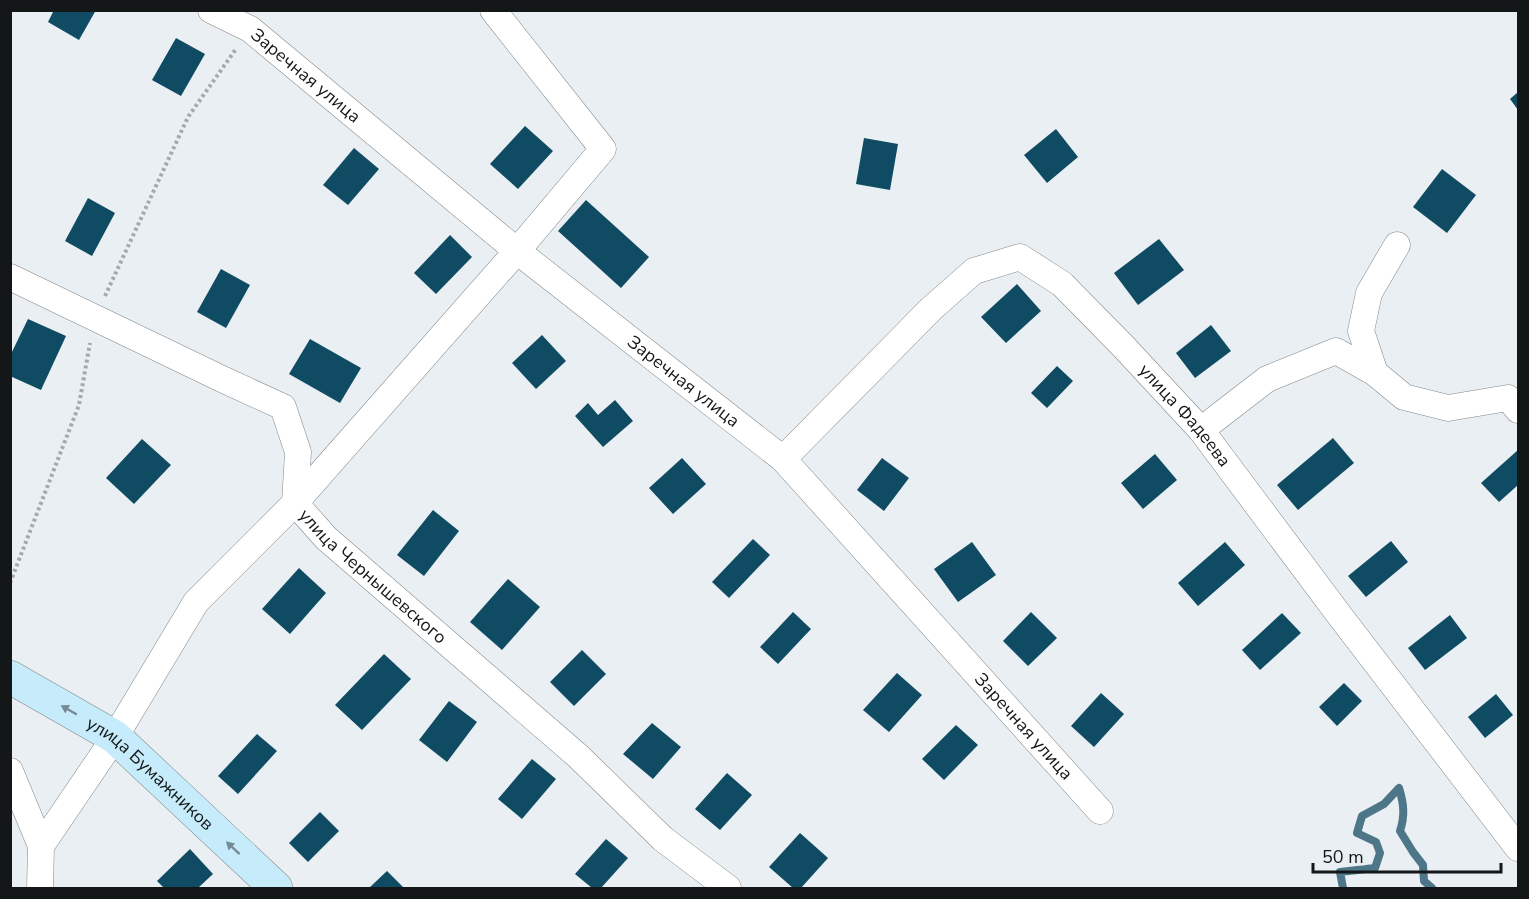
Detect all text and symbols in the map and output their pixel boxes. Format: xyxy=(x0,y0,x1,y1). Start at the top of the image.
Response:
street label: Заречная улица xyxy=(246,23,366,128)
street label: Заречная улица xyxy=(622,330,745,433)
street label: улица Фадеева xyxy=(1133,358,1236,472)
street label: улица Чернышевского xyxy=(294,504,452,649)
street label: Заречная улица xyxy=(969,668,1078,785)
one-way arrow xyxy=(60,705,77,715)
street label: улица Бумажников xyxy=(82,711,219,836)
scale bar xyxy=(1313,836,1500,874)
one-way arrow xyxy=(227,842,241,856)
text: 50 m xyxy=(1322,845,1364,869)

